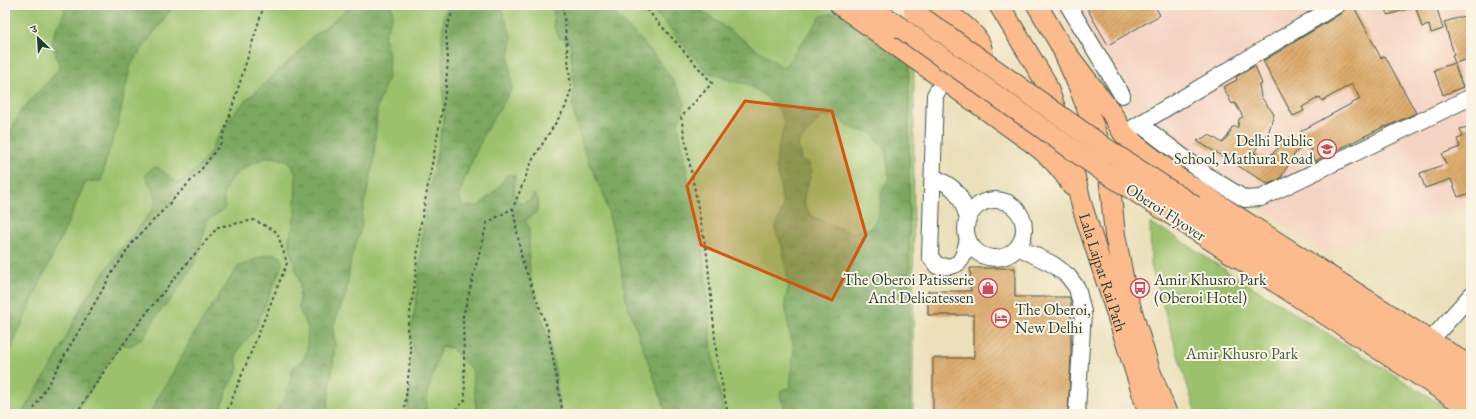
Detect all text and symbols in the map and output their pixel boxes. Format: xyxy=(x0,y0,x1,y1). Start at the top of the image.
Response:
north arrow xyxy=(18,18,58,58)
text: उ xyxy=(27,21,41,37)
place label: Delhi Public School, Mathura Road xyxy=(1174,130,1314,169)
school or university icon: Delhi Public School, Mathura Road xyxy=(1316,138,1338,160)
street label: Oberoi Flyover xyxy=(1122,178,1211,246)
street label: Lala Lajpat Rai Path xyxy=(1074,210,1132,334)
place label: The Oberoi Patisserie And Delicatessen xyxy=(843,269,975,308)
place label: Amir Khusro Park (Oberoi Hotel) xyxy=(1153,269,1267,308)
shop icon: The Oberoi Patisserie And Delicatessen xyxy=(977,277,999,299)
bus stop icon: Amir Khusro Park (Oberoi Hotel) xyxy=(1129,277,1151,299)
place label: The Oberoi, New Delhi xyxy=(1015,299,1091,338)
hotel icon: The Oberoi, New Delhi xyxy=(990,307,1012,329)
park label: Amir Khusro Park xyxy=(1185,343,1299,364)

